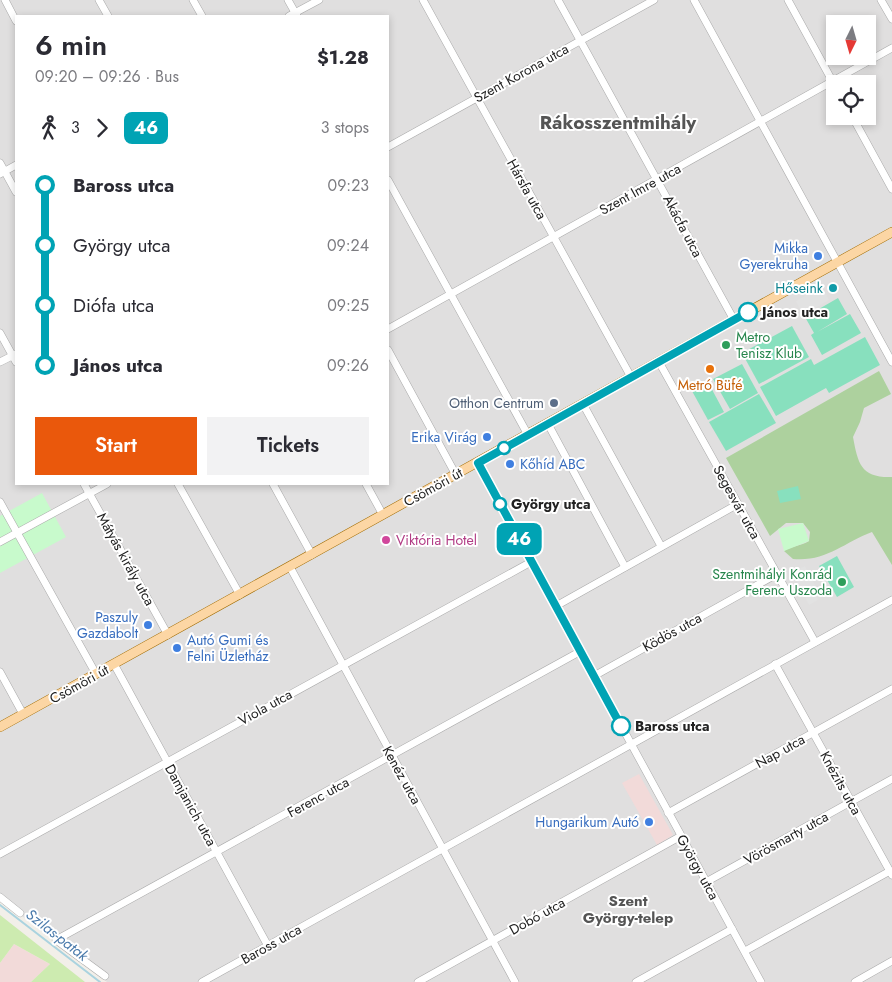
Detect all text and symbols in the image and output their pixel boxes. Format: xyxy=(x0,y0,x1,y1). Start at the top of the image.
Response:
north arrow xyxy=(826,15,876,65)
map controls xyxy=(826,15,876,125)
text: 6 min xyxy=(35,25,107,66)
street label: Szent Korona utca xyxy=(470,39,572,107)
text: $1.28 xyxy=(317,44,369,71)
text: 09:20 – 09:26 · Bus xyxy=(35,65,179,88)
button: locate xyxy=(826,75,876,125)
district label: Rákosszentmihály xyxy=(540,109,697,136)
icon: walk xyxy=(35,114,63,142)
icon: forward xyxy=(88,114,116,142)
text: 46 xyxy=(134,115,158,141)
text: 3 xyxy=(71,116,80,139)
text: 3 stops xyxy=(321,116,369,139)
street label: Hársfa utca xyxy=(502,155,552,223)
street label: Szent Imre utca xyxy=(596,158,684,220)
text: Baross utca xyxy=(73,172,174,199)
text: 09:23 xyxy=(328,174,369,197)
street label: Akácfa utca xyxy=(658,191,708,261)
text: György utca xyxy=(73,232,170,259)
text: 09:24 xyxy=(327,234,369,257)
place label: Mikka Gyerekruha xyxy=(740,238,808,274)
marker: Mikka Gyerekruha xyxy=(812,250,824,262)
place label: Hőseink xyxy=(775,278,824,298)
marker: Hőseink xyxy=(827,282,839,294)
text: Diófa utca xyxy=(73,292,154,319)
text: 09:25 xyxy=(327,294,369,317)
marker: János utca xyxy=(738,302,758,322)
place label: János utca xyxy=(759,302,828,322)
place label: Metro Tenisz Klub xyxy=(736,327,802,363)
marker: Metro Tenisz Klub xyxy=(720,339,732,351)
text: János utca xyxy=(73,352,163,379)
text: 09:26 xyxy=(327,354,369,377)
marker: Metró Büfé xyxy=(704,363,716,375)
place label: Metró Büfé xyxy=(678,375,742,395)
place label: Otthon Centrum xyxy=(449,393,544,413)
marker: Otthon Centrum xyxy=(548,397,560,409)
button: Start xyxy=(35,417,197,475)
button: Tickets xyxy=(207,417,369,475)
place label: Erika Virág xyxy=(411,427,477,447)
marker: Erika Virág xyxy=(481,431,493,443)
unlabelled marker xyxy=(497,441,511,455)
place label: Kőhíd ABC xyxy=(520,454,585,474)
marker: Kőhíd ABC xyxy=(504,458,516,470)
street label: Segesvár utca xyxy=(708,461,766,543)
street label: Csömöri út xyxy=(400,462,467,511)
place label: György utca xyxy=(511,494,591,514)
marker: György utca xyxy=(493,497,507,511)
street label: Mátyás király utca xyxy=(92,509,160,609)
line badge: 46 xyxy=(496,523,542,555)
text: 46 xyxy=(507,526,531,552)
place label: Viktória Hotel xyxy=(396,530,477,550)
marker: Viktória Hotel xyxy=(380,534,392,546)
place label: Szentmihályi Konrád Ferenc Uszoda xyxy=(712,564,832,600)
marker: Szentmihályi Konrád Ferenc Uszoda xyxy=(836,576,848,588)
place label: Paszuly Gazdabolt xyxy=(77,607,139,643)
street label: Ködös utca xyxy=(639,608,705,656)
marker: Paszuly Gazdabolt xyxy=(142,619,154,631)
place label: Autó Gumi és Felni Üzletház xyxy=(187,630,269,666)
marker: Autó Gumi és Felni Üzletház xyxy=(171,642,183,654)
street label: Csömöri út xyxy=(46,659,113,708)
street label: Viola utca xyxy=(234,684,296,730)
marker: Baross utca xyxy=(611,716,631,736)
place label: Baross utca xyxy=(635,716,710,736)
street label: Nap utca xyxy=(752,729,808,773)
street label: Kenéz utca xyxy=(378,742,426,808)
street label: Knézits utca xyxy=(815,748,867,818)
street label: Damjanich utca xyxy=(160,760,222,850)
street label: Ferenc utca xyxy=(283,772,353,822)
street label: Vörösmarty utca xyxy=(740,806,832,870)
place label: Hungarikum Autó xyxy=(535,812,639,832)
marker: Hungarikum Autó xyxy=(643,816,655,828)
street label: György utca xyxy=(672,831,724,903)
district label: Szent György-telep xyxy=(583,890,673,929)
street label: Dobó utca xyxy=(505,892,569,940)
water label: Szilas-patak xyxy=(21,904,93,967)
street label: Baross utca xyxy=(237,919,305,969)

